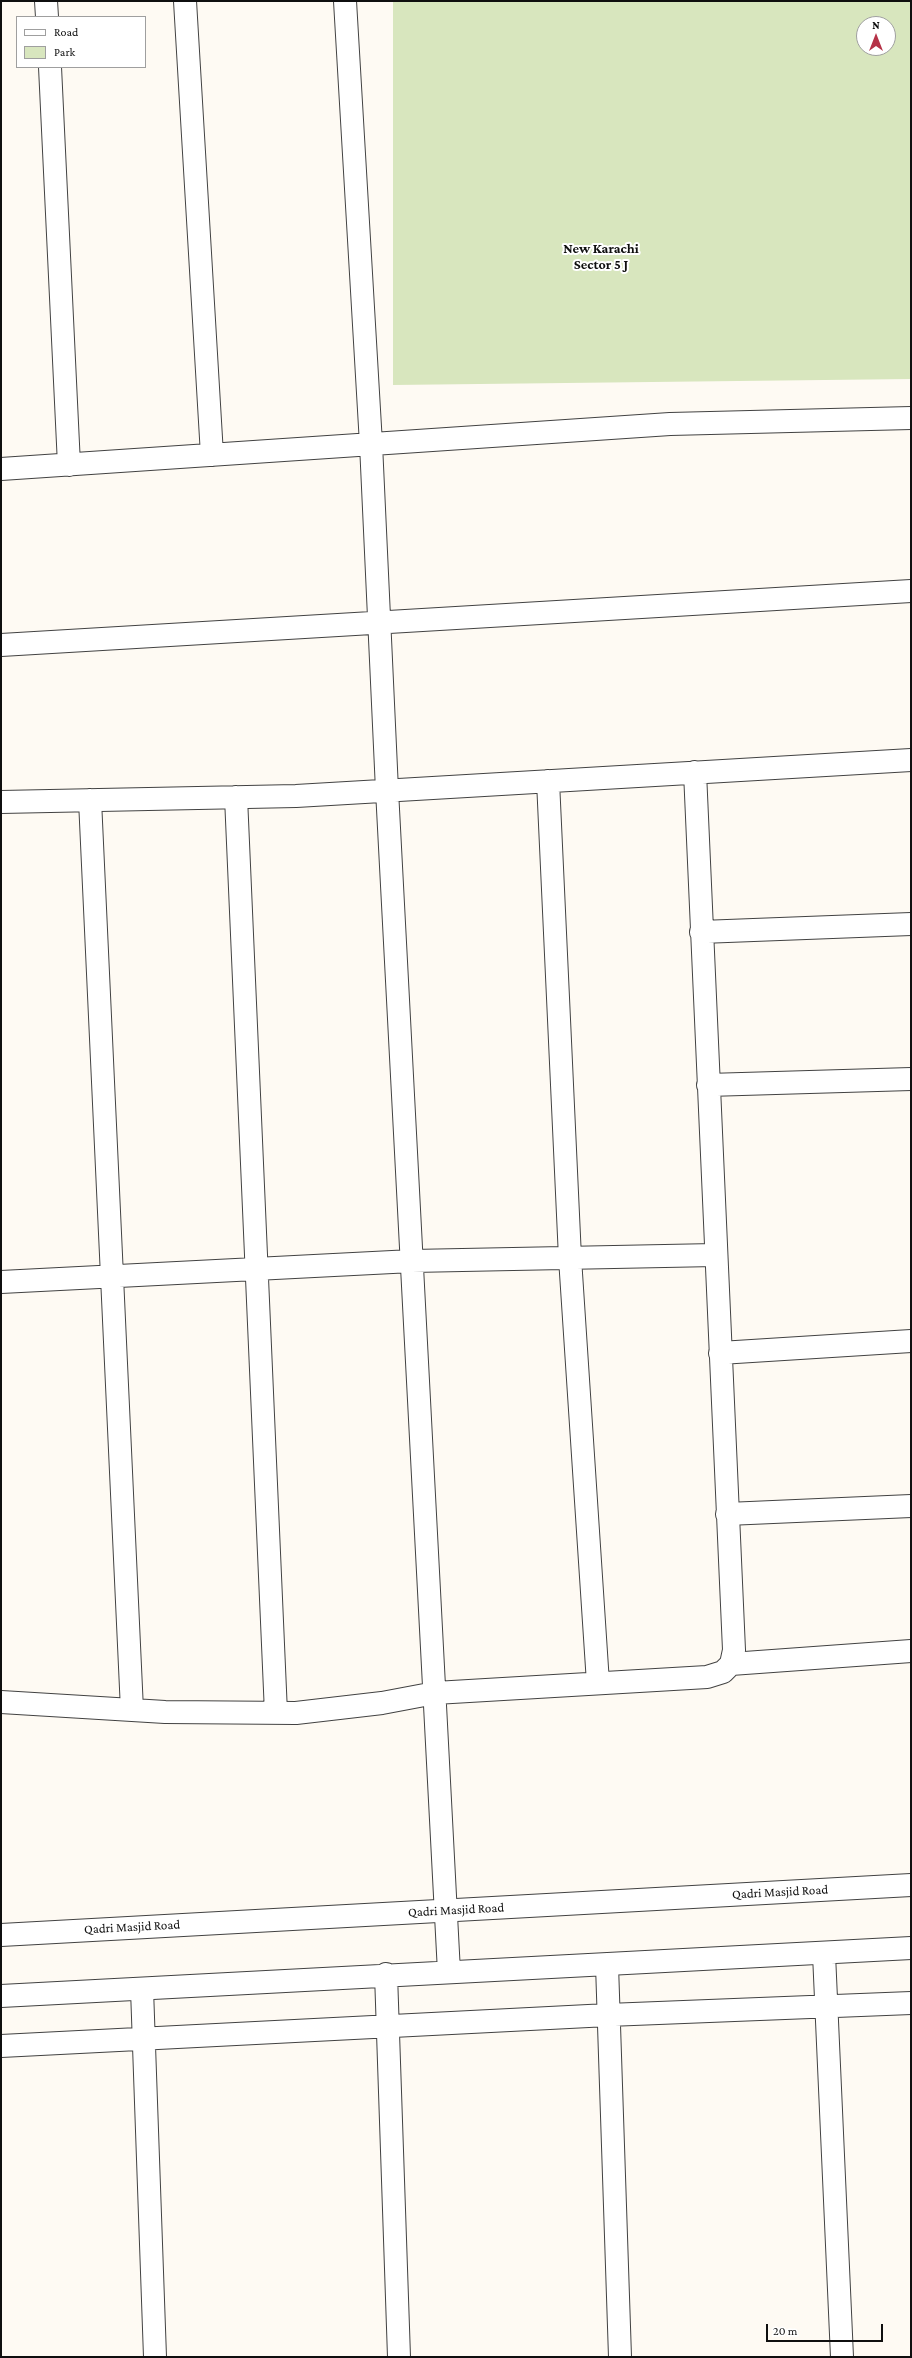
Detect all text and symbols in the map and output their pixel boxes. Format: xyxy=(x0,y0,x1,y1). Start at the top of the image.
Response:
legend xyxy=(16,16,146,68)
north arrow xyxy=(856,16,896,56)
text: N xyxy=(872,19,880,31)
text: Road xyxy=(54,25,78,39)
text: Park xyxy=(54,45,75,59)
district label: New Karachi Sector 5 J xyxy=(563,241,639,274)
street label: Qadri Masjid Road xyxy=(732,1882,828,1902)
street label: Qadri Masjid Road xyxy=(408,1900,504,1920)
street label: Qadri Masjid Road xyxy=(84,1917,180,1937)
scale bar xyxy=(768,2316,885,2342)
text: 20 m xyxy=(773,2324,797,2338)

